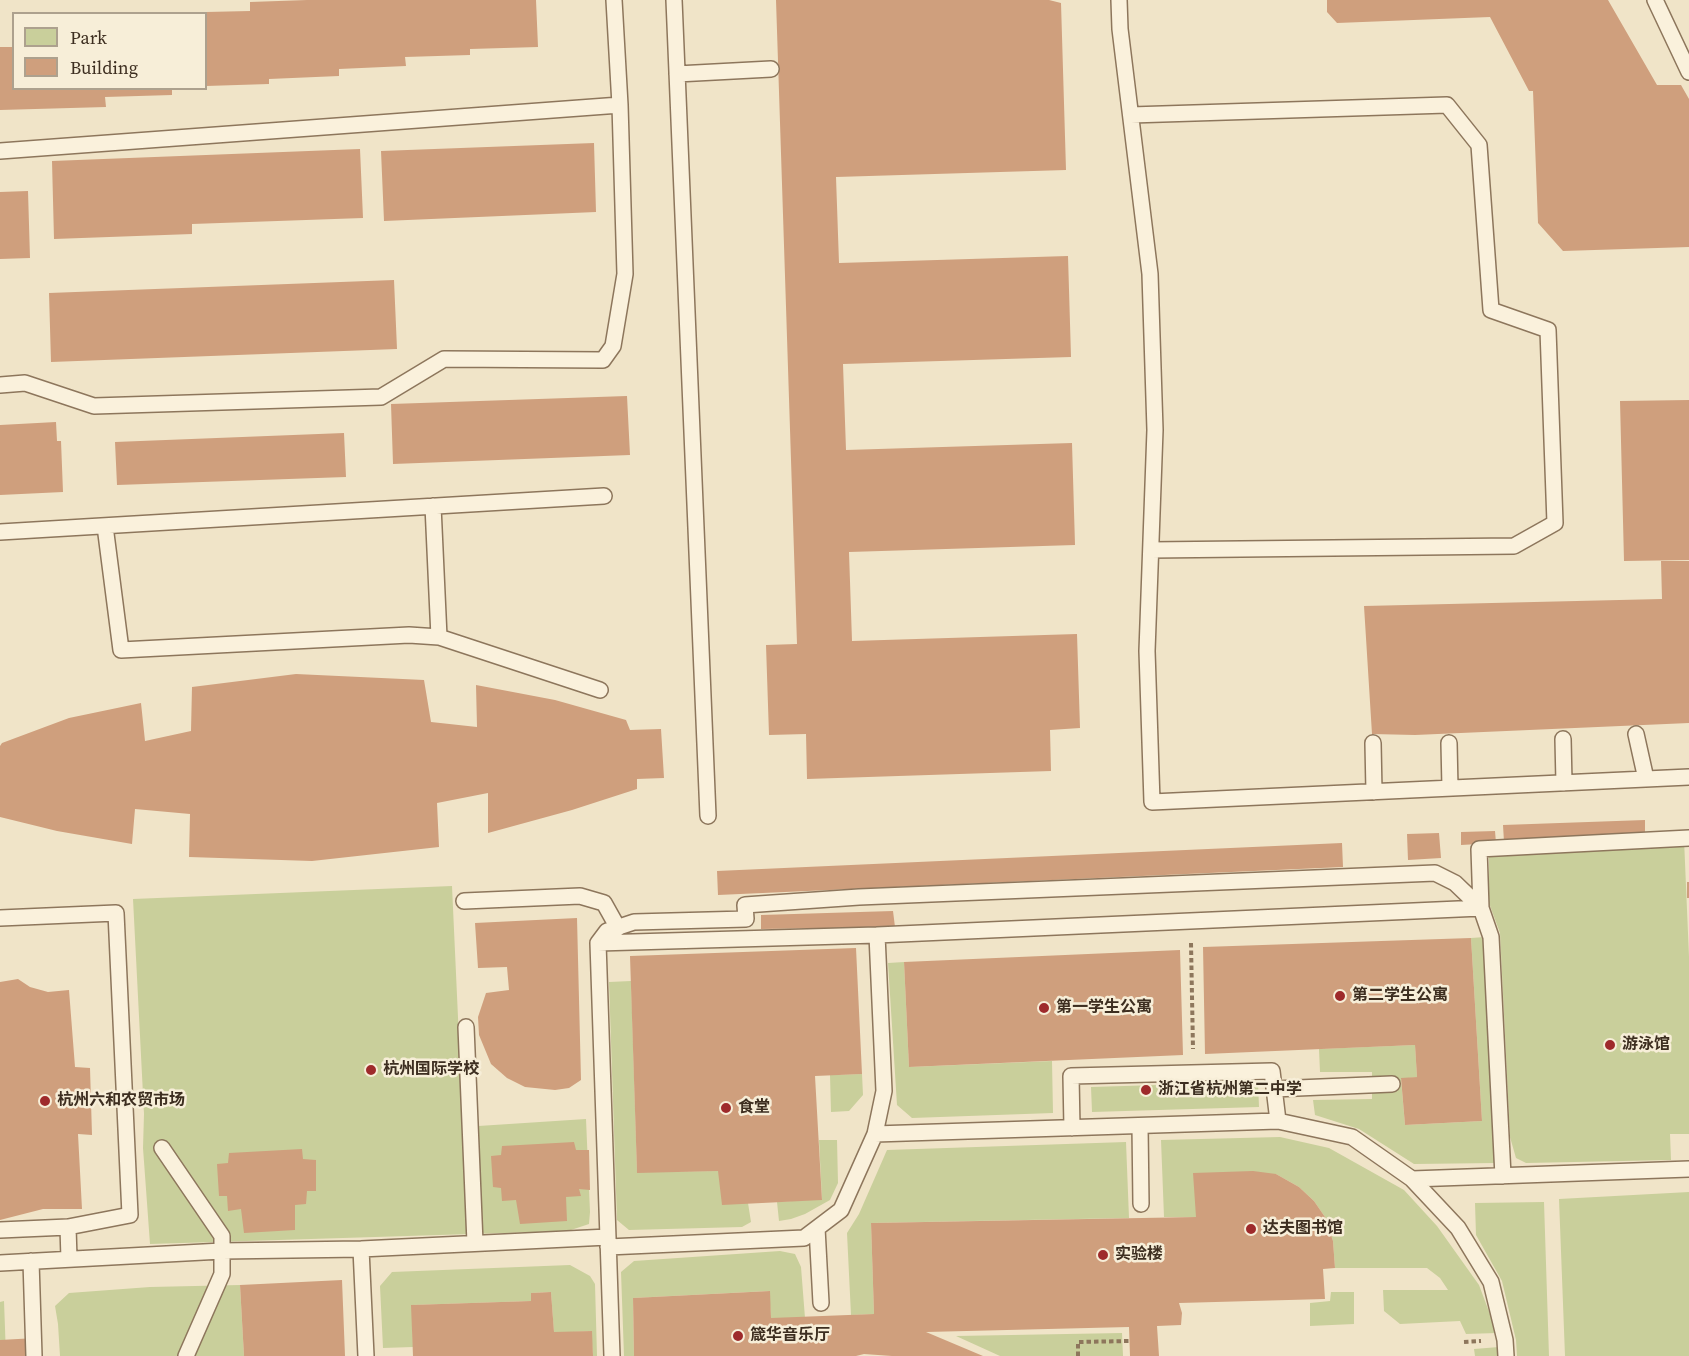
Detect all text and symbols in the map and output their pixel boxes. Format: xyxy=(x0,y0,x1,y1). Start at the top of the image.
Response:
legend xyxy=(12,12,207,90)
text: Park xyxy=(70,25,107,50)
text: Building xyxy=(70,55,138,80)
place label: 第二学生公寓 xyxy=(1352,986,1448,1006)
marker: 第二学生公寓 xyxy=(1333,989,1347,1003)
place label: 第一学生公寓 xyxy=(1056,998,1152,1018)
marker: 第一学生公寓 xyxy=(1037,1001,1051,1015)
place label: 游泳馆 xyxy=(1622,1035,1670,1055)
marker: 游泳馆 xyxy=(1603,1038,1617,1052)
place label: 杭州国际学校 xyxy=(383,1060,479,1080)
marker: 杭州国际学校 xyxy=(364,1063,378,1077)
place label: 浙江省杭州第二中学 xyxy=(1158,1080,1302,1100)
marker: 浙江省杭州第二中学 xyxy=(1139,1083,1153,1097)
place label: 杭州六和农贸市场 xyxy=(57,1091,185,1111)
marker: 杭州六和农贸市场 xyxy=(38,1094,52,1108)
place label: 食堂 xyxy=(738,1098,770,1118)
marker: 食堂 xyxy=(719,1101,733,1115)
place label: 达夫图书馆 xyxy=(1263,1219,1343,1239)
marker: 达夫图书馆 xyxy=(1244,1222,1258,1236)
place label: 实验楼 xyxy=(1115,1245,1163,1265)
marker: 实验楼 xyxy=(1096,1248,1110,1262)
place label: 箴华音乐厅 xyxy=(750,1326,830,1346)
marker: 箴华音乐厅 xyxy=(731,1329,745,1343)

